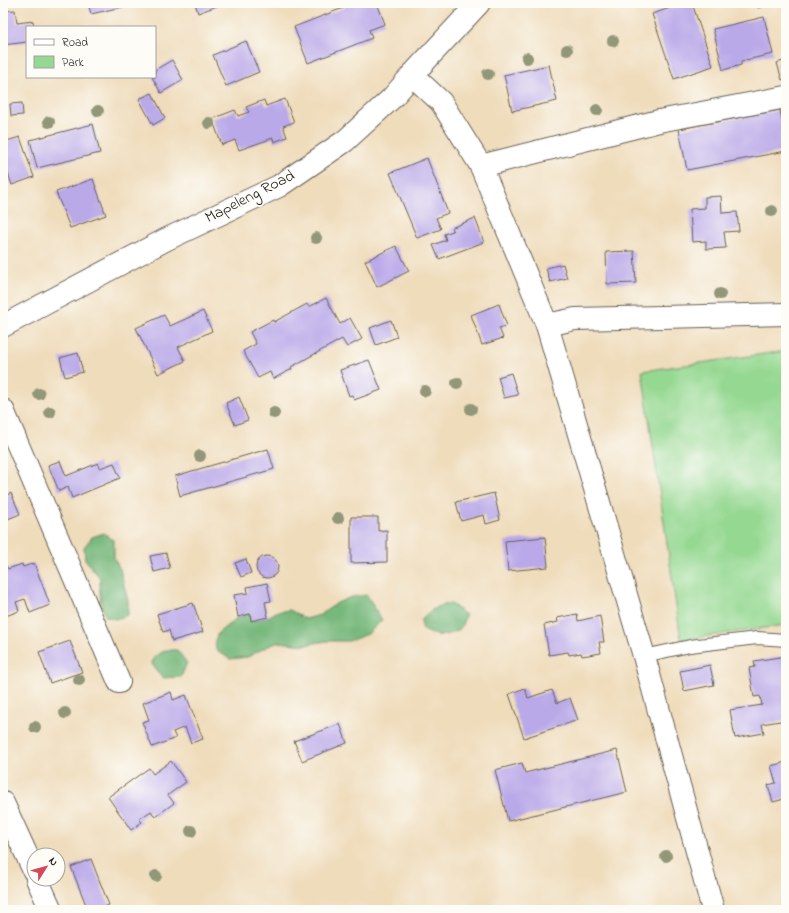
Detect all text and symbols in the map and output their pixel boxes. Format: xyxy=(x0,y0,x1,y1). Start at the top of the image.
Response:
legend xyxy=(26,26,156,78)
text: Road xyxy=(62,34,88,52)
text: Park xyxy=(62,54,84,72)
street label: Mapeleng Road xyxy=(201,164,299,230)
north arrow xyxy=(26,847,66,887)
text: N xyxy=(45,854,62,869)

